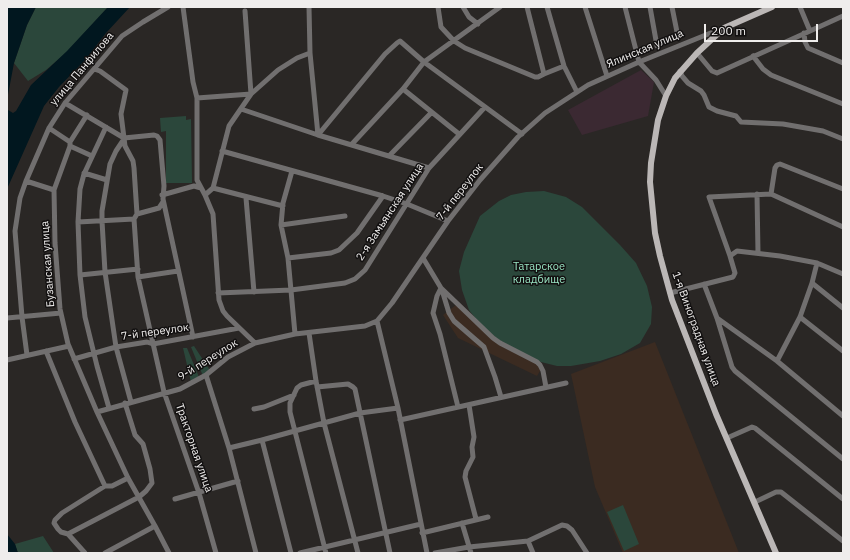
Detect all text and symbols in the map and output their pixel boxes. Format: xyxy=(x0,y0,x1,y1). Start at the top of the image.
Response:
scale bar xyxy=(706,16,820,42)
text: 200 m xyxy=(711,23,746,38)
street label: Ялинская улица xyxy=(604,27,686,71)
street label: улица Панфилова xyxy=(47,29,117,109)
street label: 2-я Замьянская улица xyxy=(353,161,427,263)
street label: 7-й переулок xyxy=(434,161,486,223)
street label: Бузанская улица xyxy=(38,220,58,308)
park label: Татарское кладбище xyxy=(513,260,565,286)
street label: 1-я Виноградная улица xyxy=(669,270,723,388)
street label: 7-й переулок xyxy=(120,321,190,343)
street label: 9-й переулок xyxy=(175,336,241,384)
street label: Тракторная улица xyxy=(173,402,215,494)

